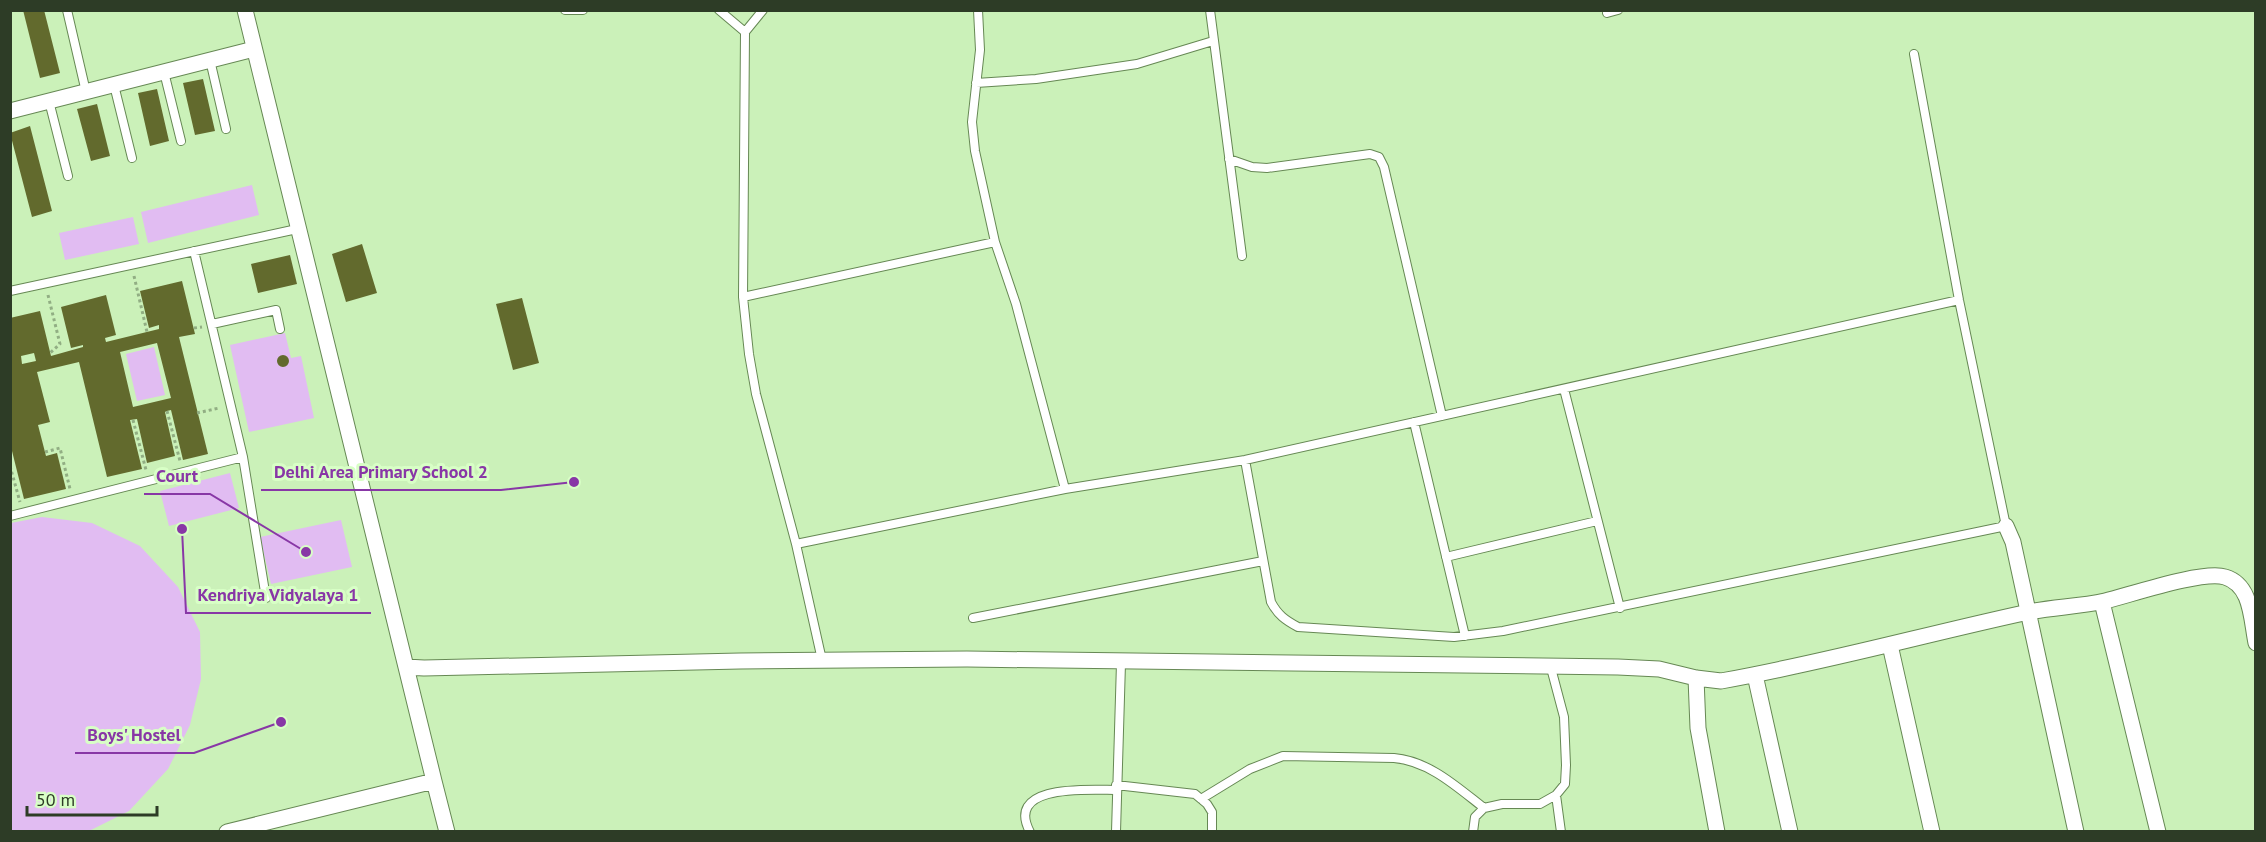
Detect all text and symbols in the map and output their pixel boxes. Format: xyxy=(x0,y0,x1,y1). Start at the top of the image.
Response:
callout: Delhi Area Primary School 2 xyxy=(261,454,501,490)
callout: Court xyxy=(144,458,210,494)
text: Delhi Area Primary School 2 xyxy=(274,460,488,483)
text: Court xyxy=(156,464,199,487)
callout: Kendriya Vidyalaya 1 xyxy=(186,577,371,613)
text: Kendriya Vidyalaya 1 xyxy=(197,583,359,606)
callout: Boys' Hostel xyxy=(75,717,194,753)
text: Boys' Hostel xyxy=(87,723,181,746)
scale bar xyxy=(27,779,158,817)
text: 50 m xyxy=(36,788,75,811)

